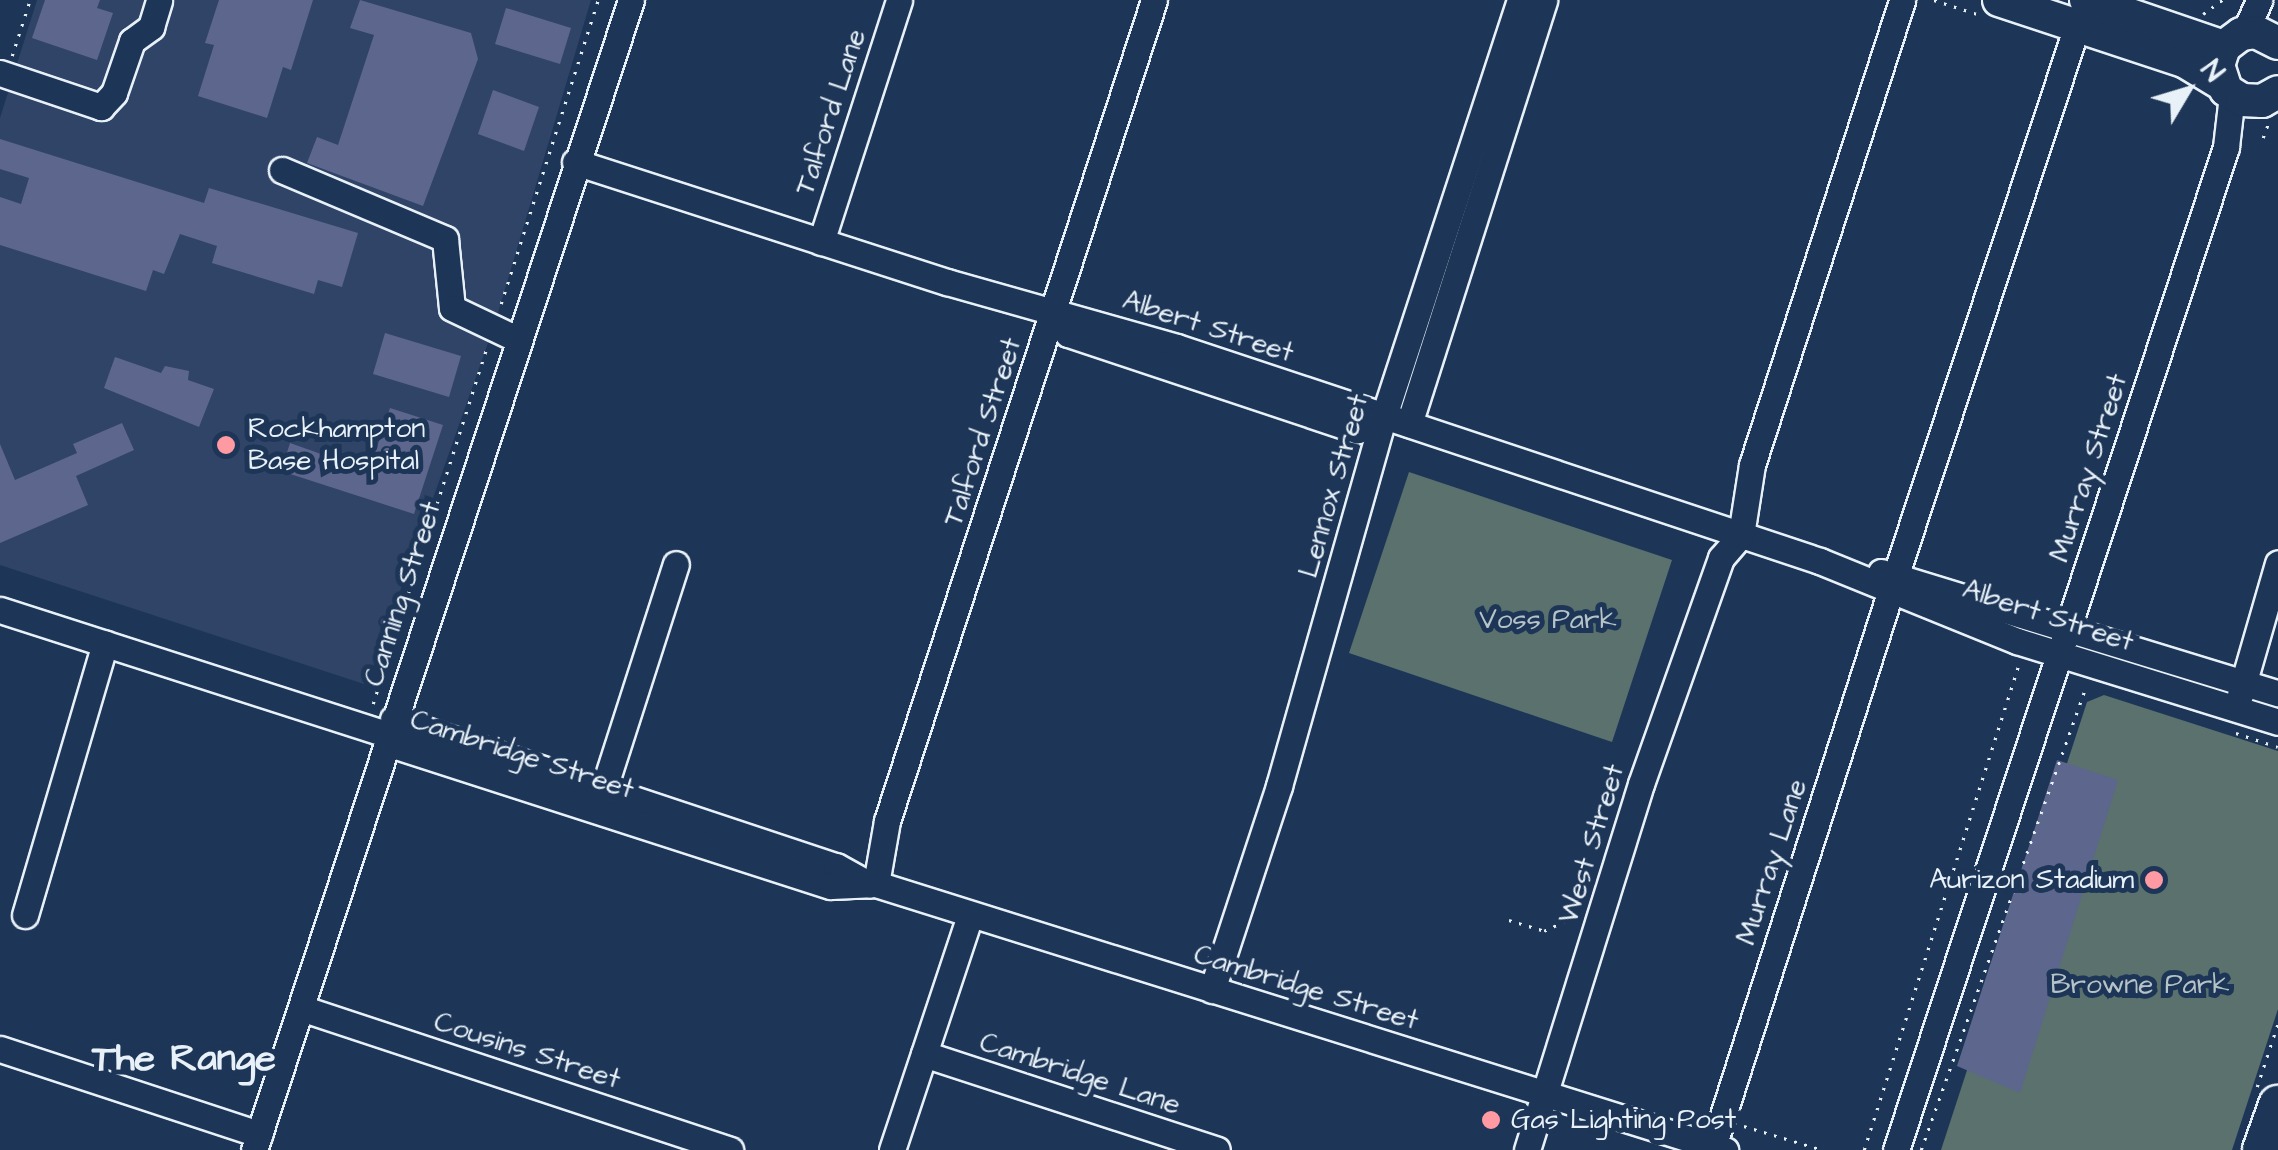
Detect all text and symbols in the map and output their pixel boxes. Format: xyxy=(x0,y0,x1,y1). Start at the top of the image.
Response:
street label: Talford Lane xyxy=(788,25,874,199)
north arrow xyxy=(2138,40,2238,140)
text: N xyxy=(2191,52,2233,90)
street label: Albert Street xyxy=(1118,284,1298,370)
street label: Talford Street xyxy=(937,334,1029,530)
street label: Murray Street xyxy=(2043,370,2135,566)
street label: Lennox Street xyxy=(1292,391,1376,581)
place label: Rockhampton Base Hospital xyxy=(248,412,425,478)
marker: Rockhampton Base Hospital xyxy=(213,432,239,458)
street label: Canning Street xyxy=(357,497,449,691)
street label: Albert Street xyxy=(1958,573,2138,659)
park label: Voss Park xyxy=(1479,603,1617,637)
street label: Cambridge Street xyxy=(406,703,638,807)
street label: West Street xyxy=(1552,760,1632,928)
street label: Murray Lane xyxy=(1729,775,1815,949)
place label: Aurizon Stadium xyxy=(1929,863,2134,897)
marker: Aurizon Stadium xyxy=(2143,869,2165,891)
street label: Cambridge Street xyxy=(1190,938,1422,1038)
park label: Browne Park xyxy=(2051,968,2229,1002)
street label: Cousins Street xyxy=(430,1005,624,1097)
street label: Cambridge Lane xyxy=(975,1026,1185,1122)
district label: The Range xyxy=(92,1037,276,1083)
place label: Gas Lighting Post xyxy=(1511,1103,1736,1137)
marker: Gas Lighting Post xyxy=(1480,1109,1502,1131)

